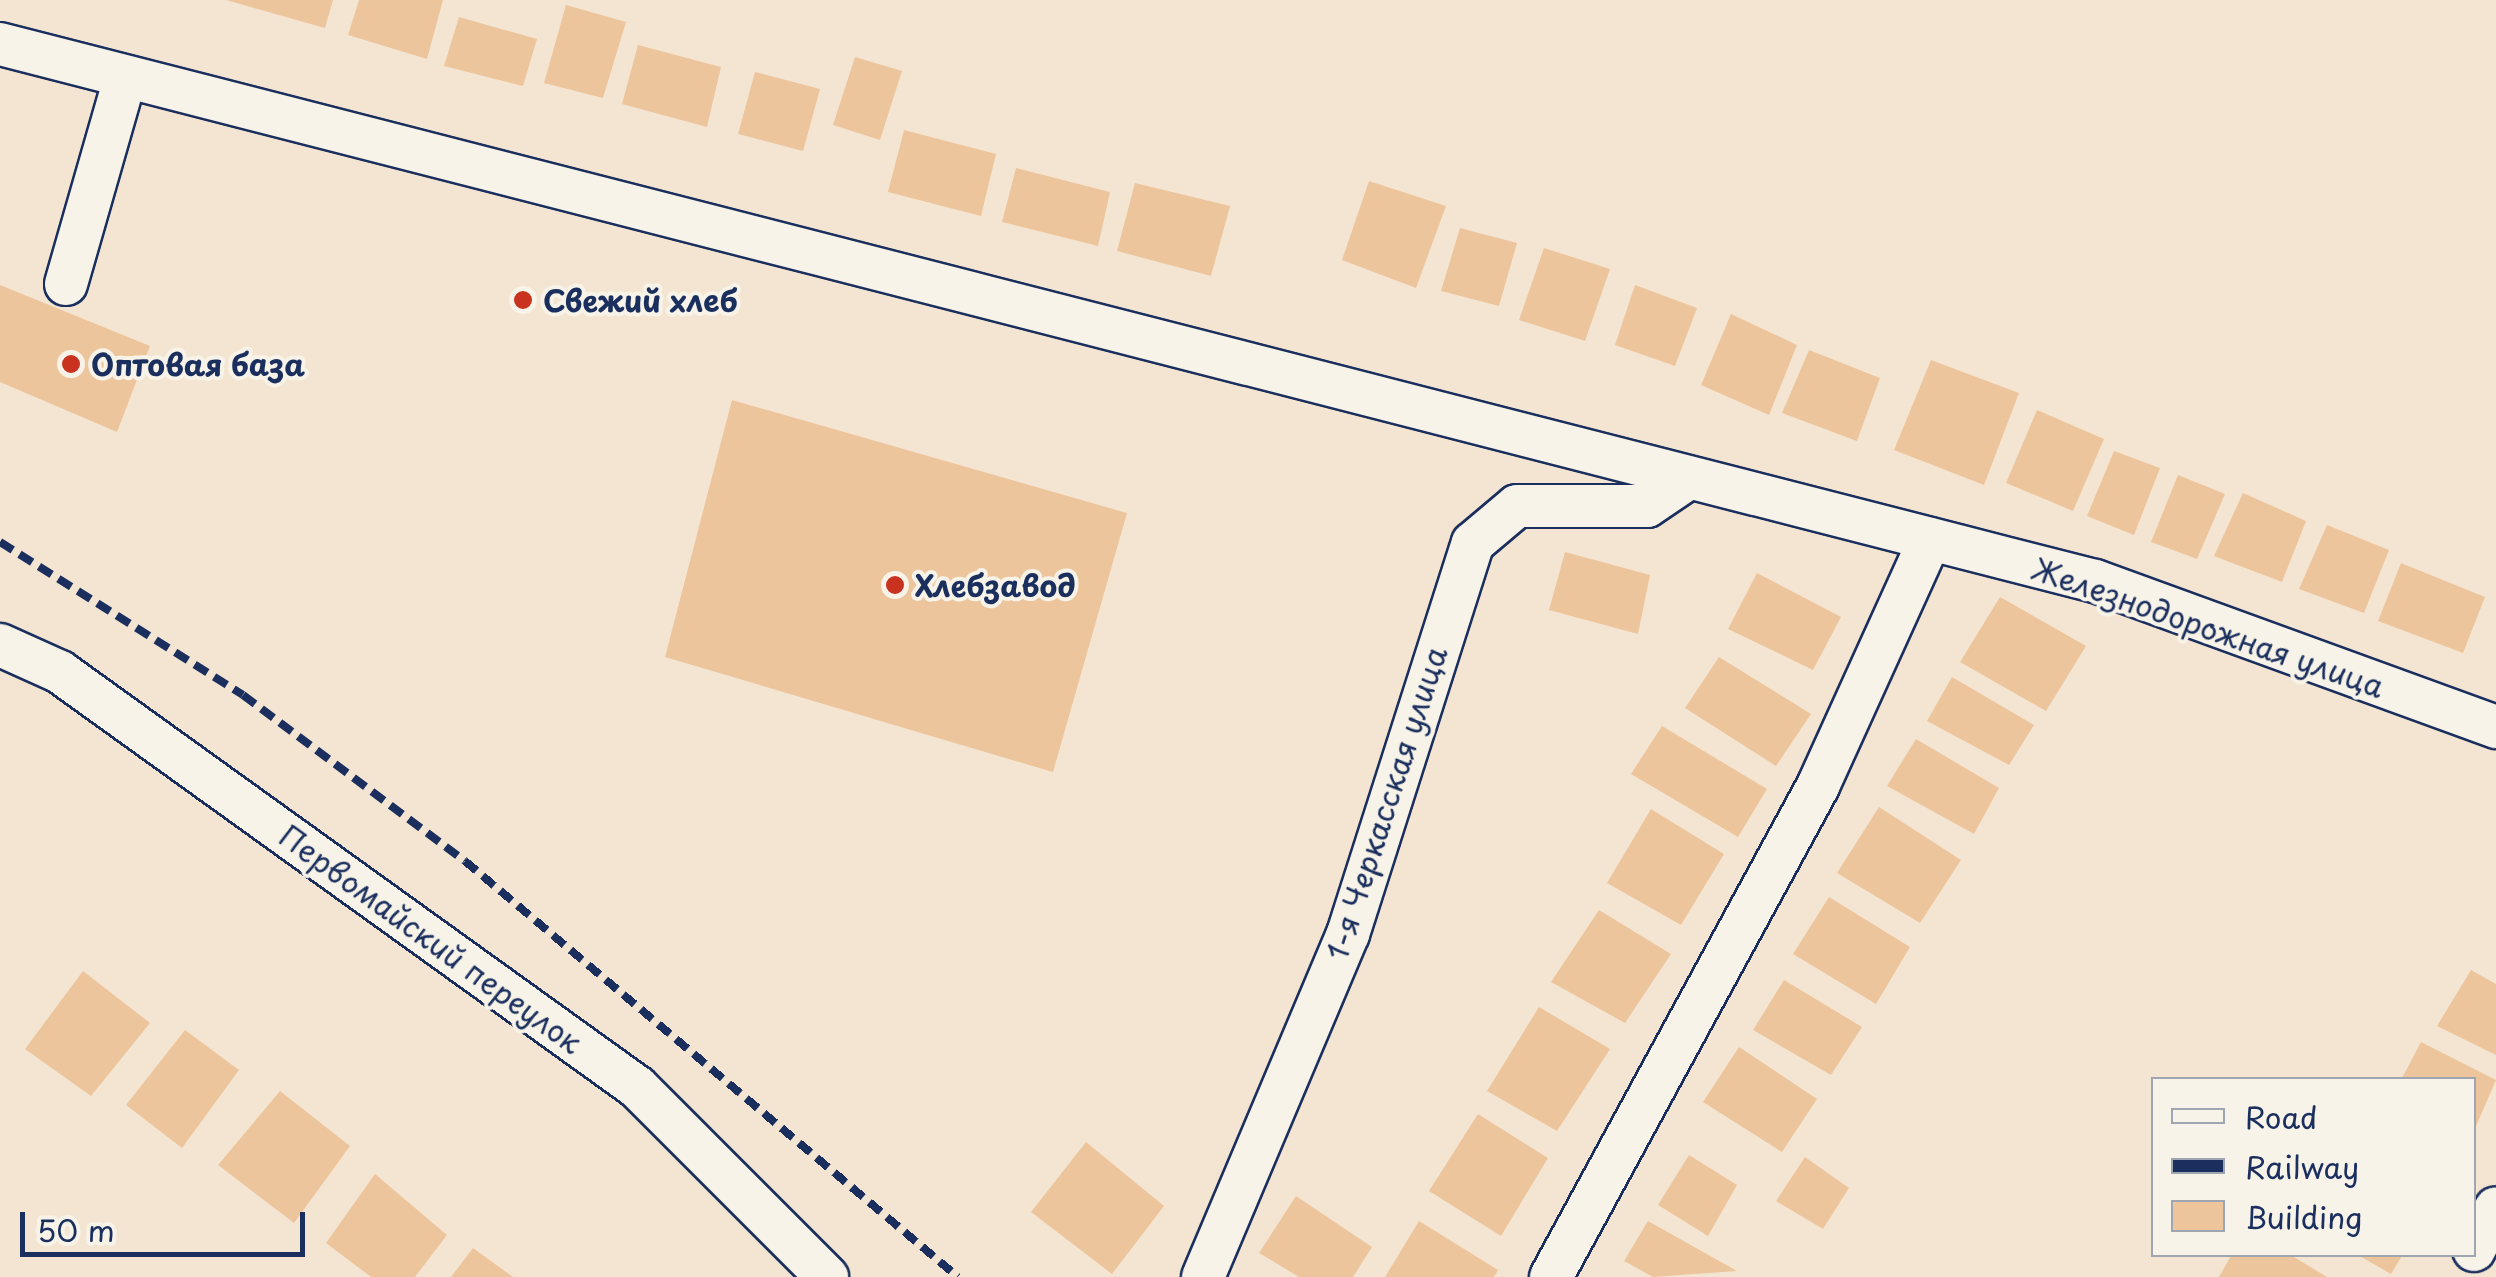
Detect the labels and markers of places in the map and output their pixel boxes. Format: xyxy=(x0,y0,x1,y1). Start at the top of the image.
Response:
place label: Свежий хлеб xyxy=(543,282,740,318)
marker: Свежий хлеб xyxy=(512,289,534,311)
place label: Оптовая база xyxy=(91,346,304,382)
marker: Оптовая база xyxy=(60,353,82,375)
place label: Хлебзавод xyxy=(915,567,1075,603)
marker: Хлебзавод xyxy=(884,574,906,596)

